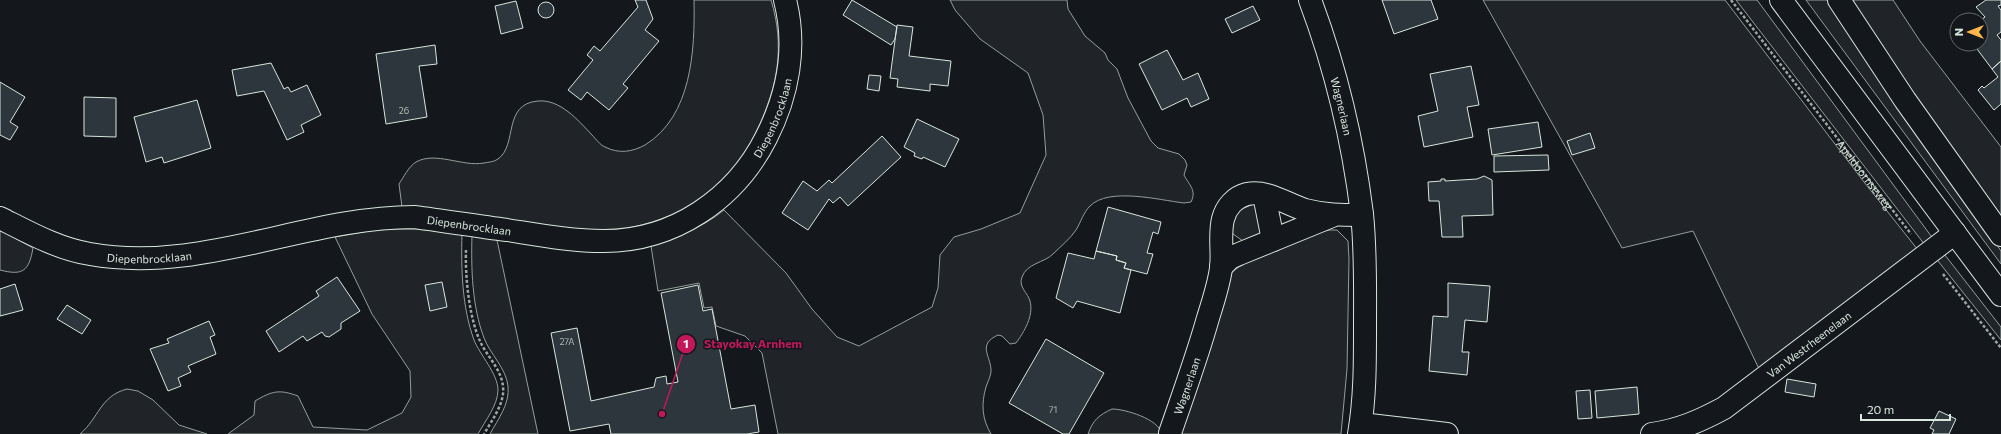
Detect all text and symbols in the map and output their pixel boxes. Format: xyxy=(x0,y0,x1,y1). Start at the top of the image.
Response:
north arrow xyxy=(1949,12,1989,52)
text: N xyxy=(1952,28,1965,36)
street label: Wagnerlaan xyxy=(1329,76,1355,136)
street label: Diepenbrocklaan xyxy=(750,77,793,160)
house number: 26 xyxy=(399,105,409,116)
street label: Apeldoornseweg xyxy=(1834,137,1896,212)
street label: Diepenbrocklaan xyxy=(426,212,512,237)
street label: Diepenbrocklaan xyxy=(106,248,192,265)
street label: Van Westrheenelaan xyxy=(1764,308,1853,380)
callout: Stayokay Arnhem xyxy=(676,332,810,356)
house number: 27A xyxy=(559,336,575,347)
text: 1 xyxy=(683,336,689,350)
text: Stayokay Arnhem xyxy=(704,336,802,350)
street label: Wagnerlaan xyxy=(1170,356,1202,416)
scale bar xyxy=(1861,396,1950,422)
text: 20 m xyxy=(1867,402,1894,416)
house number: 71 xyxy=(1049,404,1057,415)

